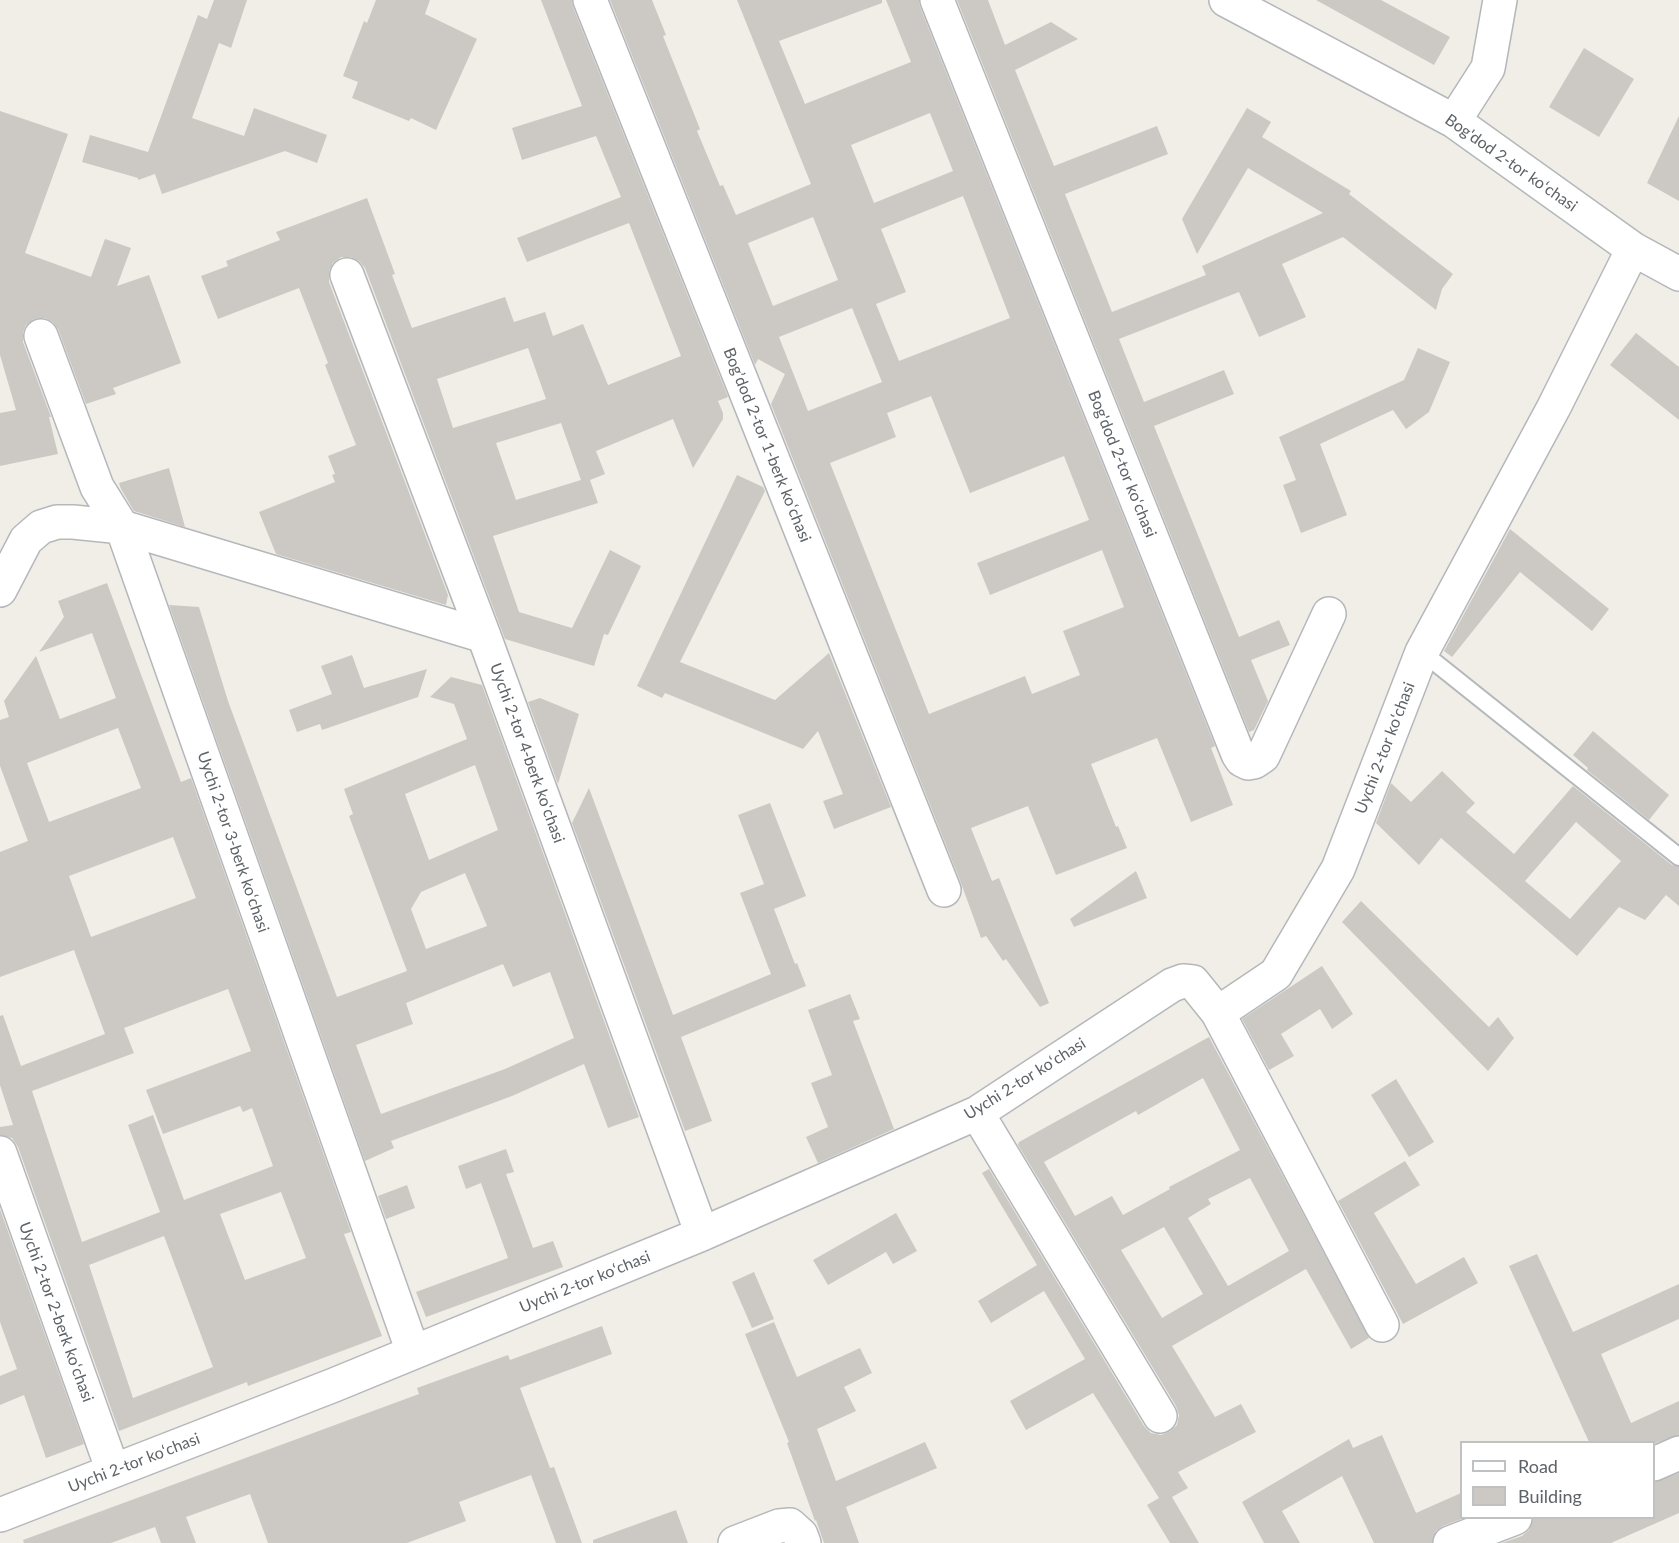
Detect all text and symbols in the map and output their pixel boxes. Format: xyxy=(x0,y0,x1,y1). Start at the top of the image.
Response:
street label: Bog'dod 2-tor koʻchasi xyxy=(1441,110,1581,216)
street label: Bogʼdod 2-tor 1-berk koʻchasi xyxy=(719,345,815,545)
street label: Bog'dod 2-tor koʻchasi xyxy=(1084,388,1160,540)
street label: Uychi 2-tor 4-berk koʻchasi xyxy=(485,660,569,846)
street label: Uychi 2-tor koʻchasi xyxy=(1351,679,1419,817)
street label: Uychi 2-tor 3-berk koʻchasi xyxy=(193,749,273,935)
street label: Uychi 2-tor koʻchasi xyxy=(961,1034,1089,1124)
street label: Uychi 2-tor 2-berk koʻchasi xyxy=(14,1219,98,1405)
street label: Uychi 2-tor koʻchasi xyxy=(517,1247,653,1317)
street label: Uychi 2-tor koʻchasi xyxy=(65,1429,203,1497)
legend xyxy=(1460,1441,1655,1519)
text: Road xyxy=(1518,1455,1558,1477)
text: Building xyxy=(1518,1485,1582,1507)

